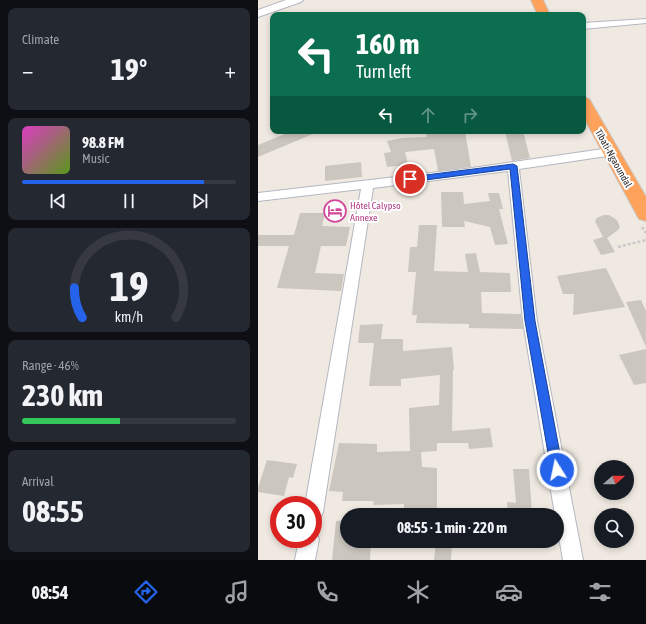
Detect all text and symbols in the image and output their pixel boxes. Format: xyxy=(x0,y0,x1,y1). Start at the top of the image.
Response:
icon: left xyxy=(290,28,342,80)
text: 160 m xyxy=(356,28,419,60)
text: Climate xyxy=(22,32,59,47)
text: 19° xyxy=(111,52,147,86)
text: − xyxy=(22,57,33,83)
text: + xyxy=(225,57,236,83)
text: Turn left xyxy=(356,61,411,82)
icon: left xyxy=(375,104,397,126)
icon: ahead xyxy=(417,104,439,126)
icon: right xyxy=(459,104,481,126)
street label: Tibati-Ngaoundal xyxy=(593,127,634,189)
text: 98.8 FM xyxy=(82,134,124,151)
text: Music xyxy=(82,151,109,166)
pin xyxy=(393,162,427,196)
icon: arrive xyxy=(399,168,421,190)
icon: previous xyxy=(47,190,69,212)
icon: pause xyxy=(118,190,140,212)
icon: next xyxy=(189,190,211,212)
hotel icon: Hôtel Calypso Annexe xyxy=(322,198,348,224)
place label: Hôtel Calypso Annexe xyxy=(350,200,401,223)
text: 19 xyxy=(109,262,149,310)
text: km/h xyxy=(115,309,143,325)
text: Range · 46% xyxy=(22,358,79,373)
text: 230 km xyxy=(22,378,103,412)
position arrow xyxy=(536,449,578,491)
north arrow xyxy=(594,460,634,500)
map controls xyxy=(594,460,634,548)
text: Arrival xyxy=(22,474,54,489)
text: 08:55 xyxy=(22,494,84,528)
speed limit sign: 30 xyxy=(270,496,322,548)
button: search xyxy=(594,508,634,548)
text: 08:55 · 1 min · 220 m xyxy=(397,519,507,536)
icon: directions xyxy=(132,578,160,606)
icon: music xyxy=(223,578,251,606)
icon: phone xyxy=(313,578,341,606)
icon: climate xyxy=(404,578,432,606)
icon: car xyxy=(495,578,523,606)
icon: filters xyxy=(586,578,614,606)
text: 08:54 xyxy=(31,582,69,603)

